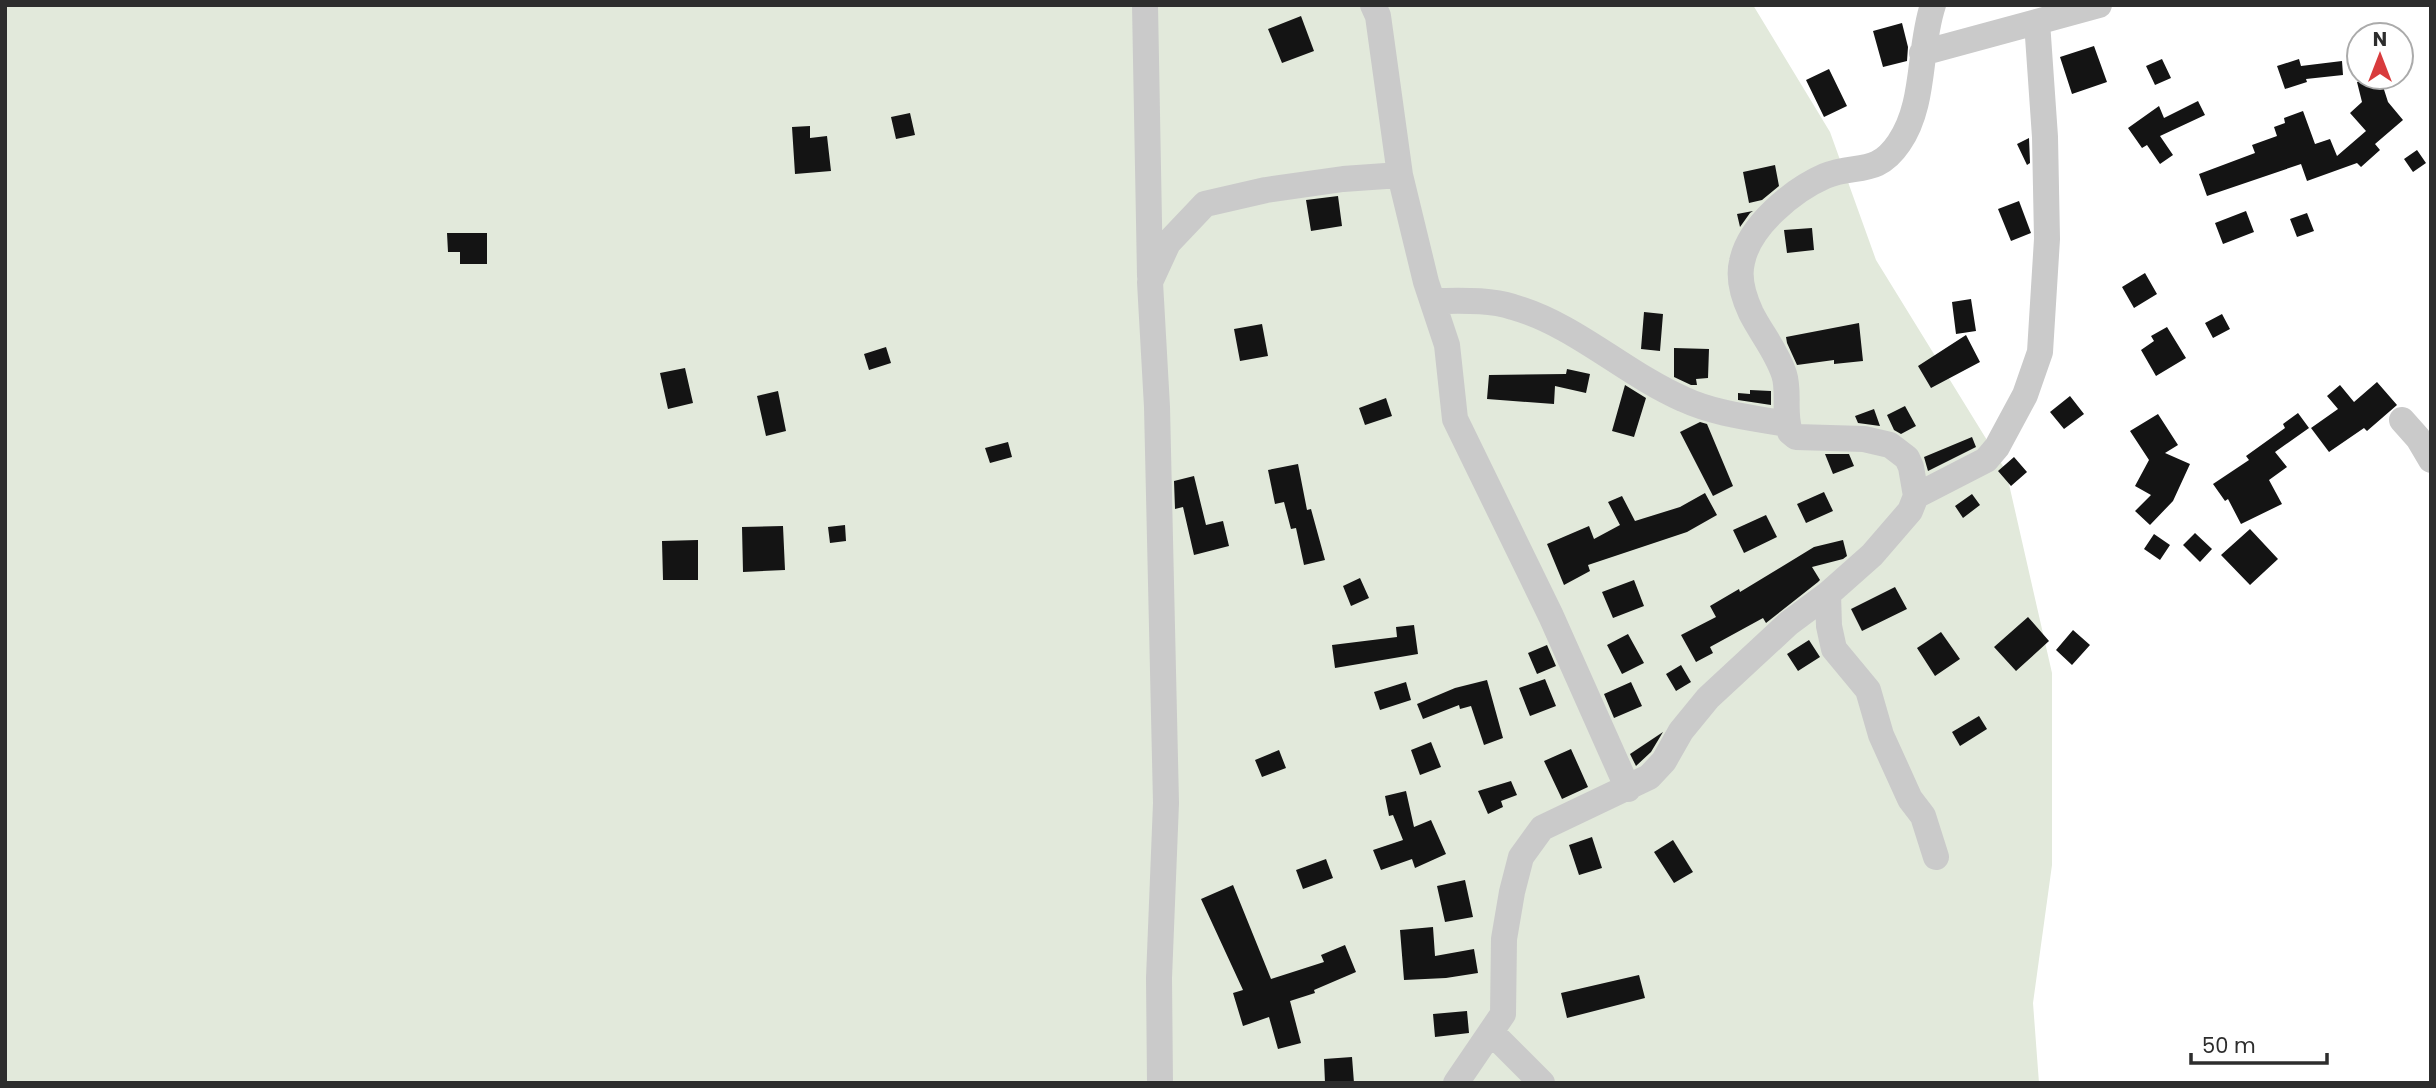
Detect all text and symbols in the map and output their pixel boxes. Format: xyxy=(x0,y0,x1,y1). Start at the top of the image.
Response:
north arrow xyxy=(2345,21,2415,91)
text: N xyxy=(2373,26,2387,53)
scale bar xyxy=(2191,1021,2328,1066)
text: 50 m xyxy=(2202,1031,2256,1060)

